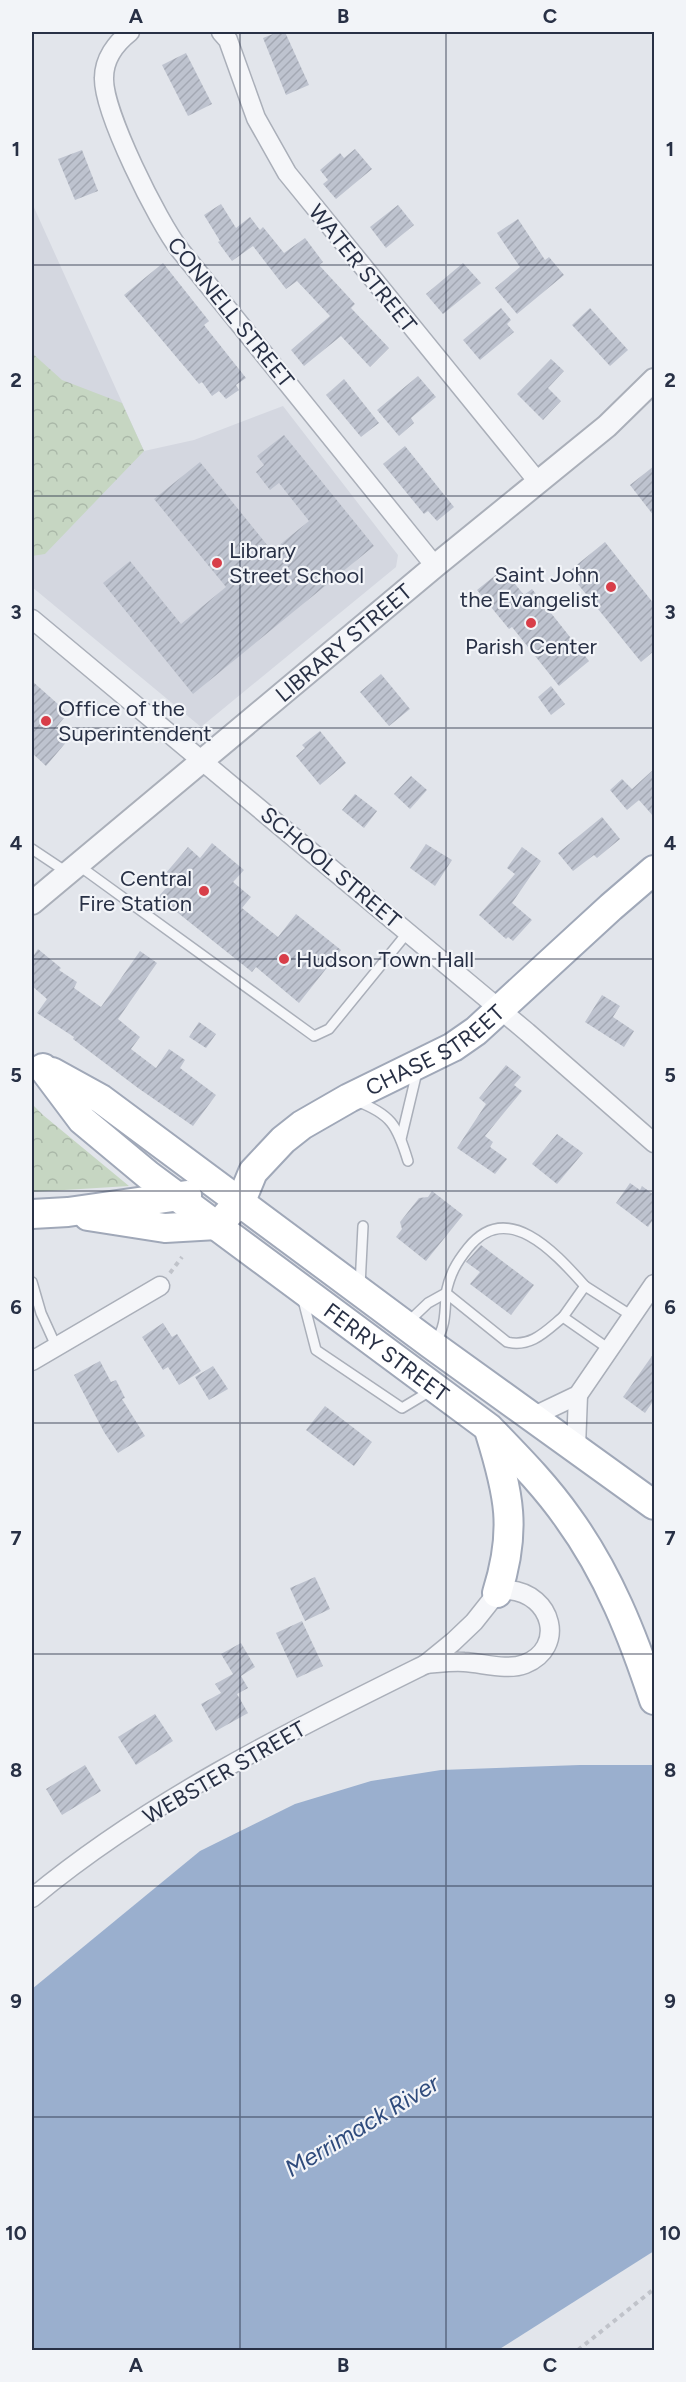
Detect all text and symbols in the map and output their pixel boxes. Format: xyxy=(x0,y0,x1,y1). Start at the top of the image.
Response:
text: A xyxy=(129,4,144,28)
text: B xyxy=(337,4,349,28)
text: C xyxy=(543,4,557,28)
text: 1 xyxy=(12,137,20,161)
text: 1 xyxy=(666,137,674,161)
street label: WATER STREET xyxy=(303,199,422,338)
street label: CONNELL STREET xyxy=(162,232,300,393)
text: 2 xyxy=(10,368,22,392)
text: 2 xyxy=(664,368,676,392)
place label: Library Street School xyxy=(229,537,364,589)
marker: Library Street School xyxy=(210,556,224,570)
place label: Saint John the Evangelist xyxy=(460,561,599,613)
street label: LIBRARY STREET xyxy=(270,578,418,708)
marker: Saint John the Evangelist xyxy=(604,580,618,594)
text: 3 xyxy=(10,600,22,624)
text: 3 xyxy=(664,600,676,624)
marker: Parish Center xyxy=(524,616,538,630)
place label: Parish Center xyxy=(465,633,598,660)
place label: Office of the Superintendent xyxy=(58,695,212,747)
marker: Office of the Superintendent xyxy=(39,714,53,728)
street label: SCHOOL STREET xyxy=(255,801,406,934)
text: 4 xyxy=(10,831,23,855)
text: 4 xyxy=(664,831,677,855)
place label: Central Fire Station xyxy=(79,865,192,917)
marker: Central Fire Station xyxy=(197,884,211,898)
place label: Hudson Town Hall xyxy=(296,946,474,973)
marker: Hudson Town Hall xyxy=(277,952,291,966)
street label: CHASE STREET xyxy=(361,999,510,1102)
text: 5 xyxy=(10,1063,22,1087)
text: 5 xyxy=(664,1063,676,1087)
text: 6 xyxy=(10,1295,22,1319)
text: 6 xyxy=(664,1295,676,1319)
street label: FERRY STREET xyxy=(318,1297,454,1408)
text: 7 xyxy=(10,1526,22,1550)
text: 7 xyxy=(664,1526,676,1550)
street label: WEBSTER STREET xyxy=(138,1715,310,1830)
text: 8 xyxy=(10,1758,22,1782)
text: 8 xyxy=(664,1758,676,1782)
text: 9 xyxy=(10,1989,22,2013)
text: 9 xyxy=(664,1989,676,2013)
water label: Merrimack River xyxy=(279,2068,445,2183)
text: 10 xyxy=(5,2221,27,2245)
text: 10 xyxy=(659,2221,681,2245)
text: A xyxy=(129,2353,144,2377)
text: B xyxy=(337,2353,349,2377)
text: C xyxy=(543,2353,557,2377)

